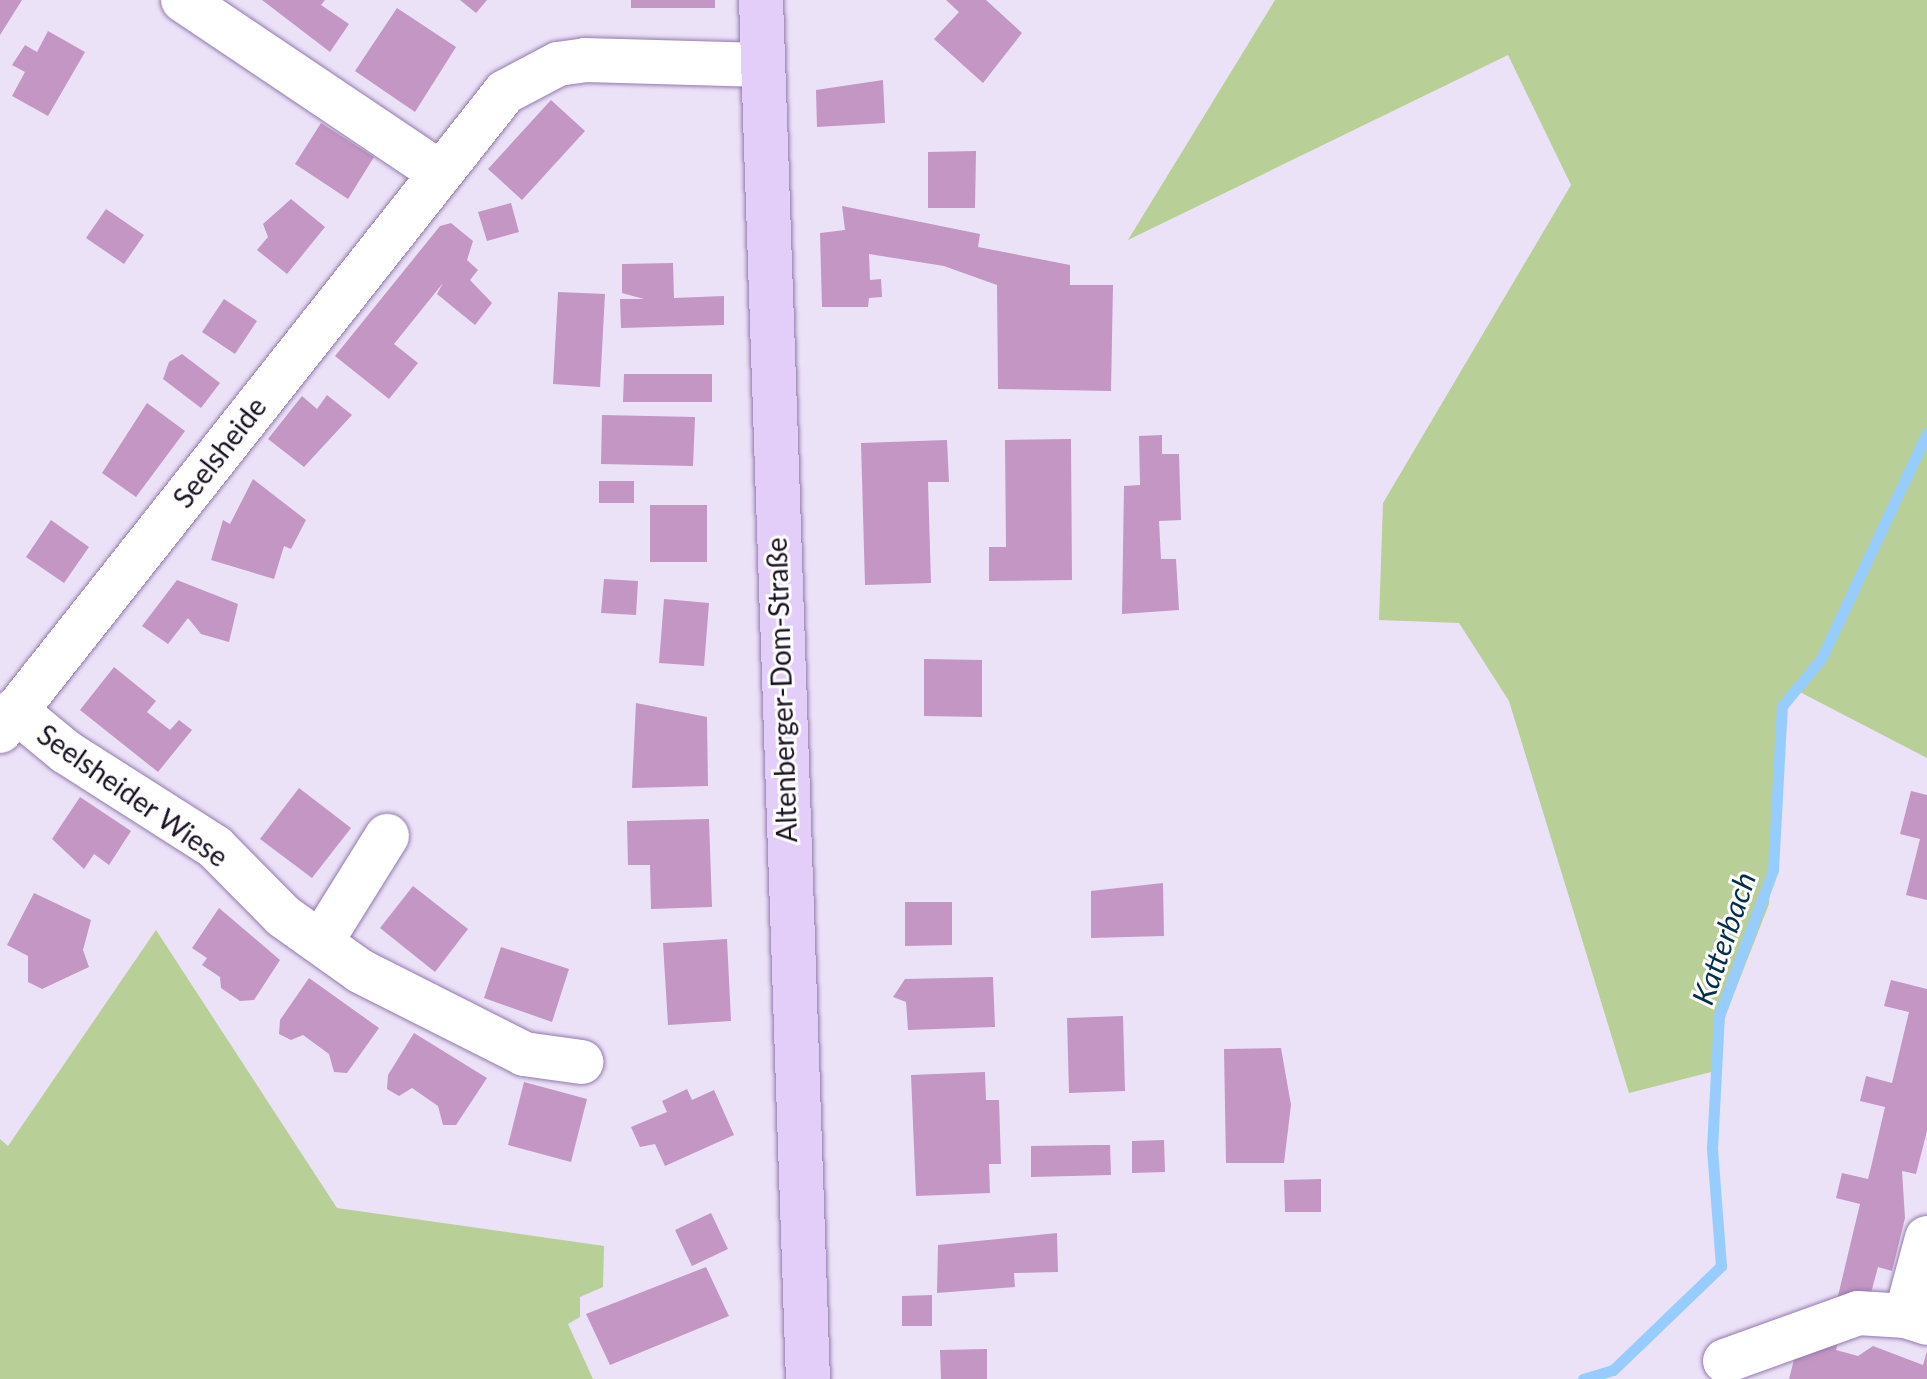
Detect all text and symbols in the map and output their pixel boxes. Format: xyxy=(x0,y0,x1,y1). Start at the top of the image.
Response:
street label: Seelsheide xyxy=(165,390,273,514)
street label: Altenberger-Dom-Straße xyxy=(759,537,803,843)
street label: Seelsheider Wiese xyxy=(31,717,235,873)
water label: Katterbach xyxy=(1684,867,1762,1009)

